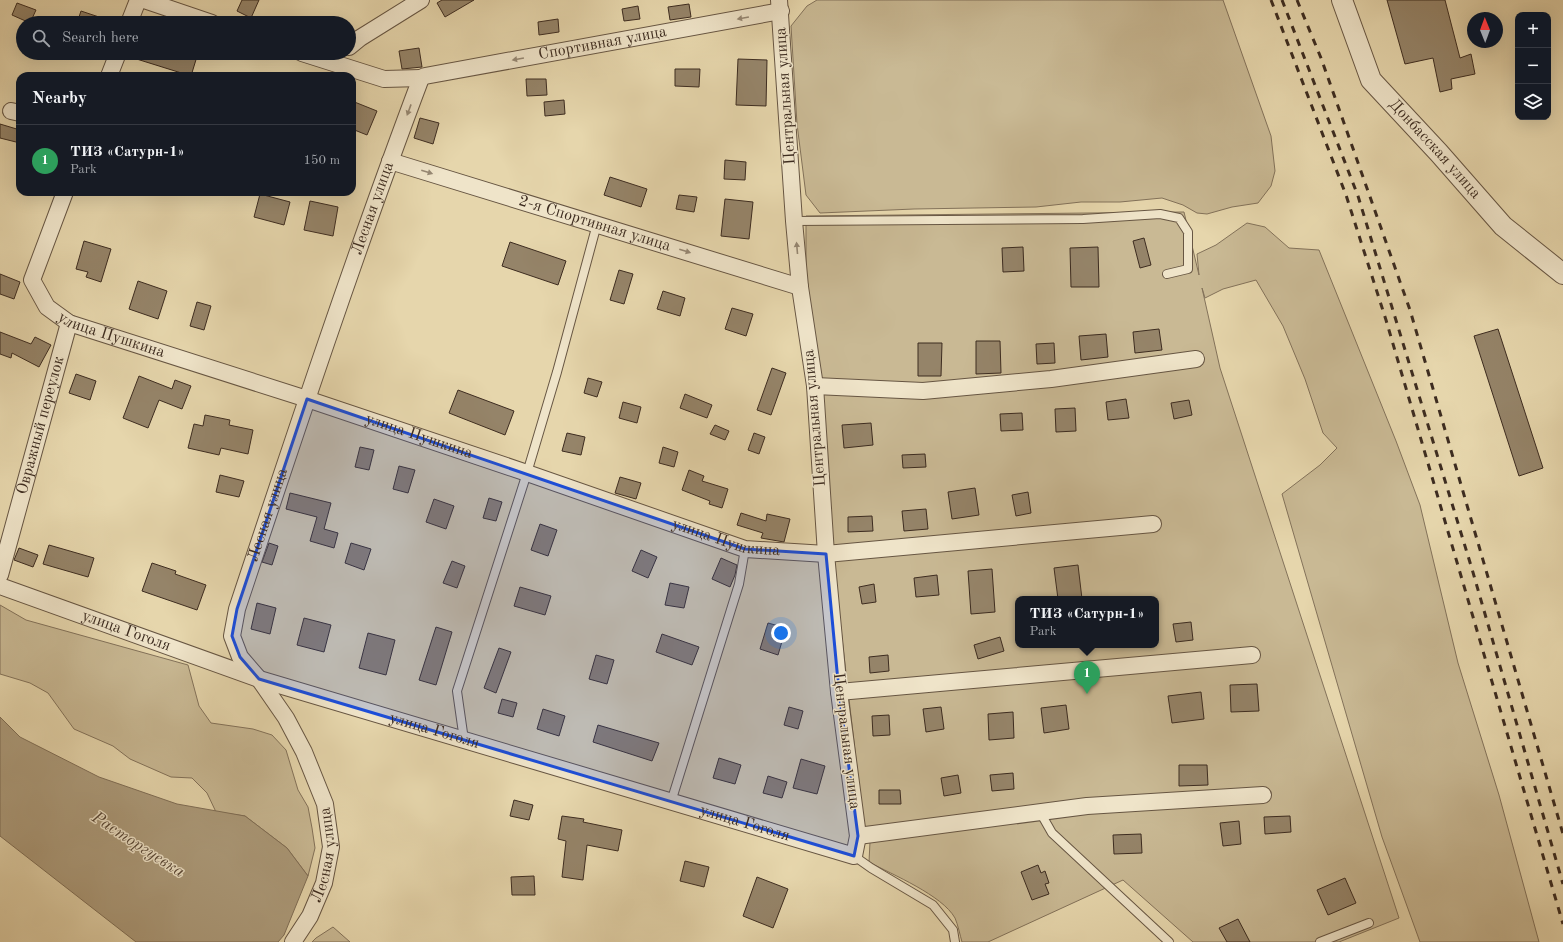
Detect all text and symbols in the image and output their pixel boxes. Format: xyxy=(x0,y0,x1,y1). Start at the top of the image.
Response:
north arrow xyxy=(1467,12,1503,48)
map controls xyxy=(1515,12,1551,120)
button: + xyxy=(1515,12,1551,48)
one-way arrow xyxy=(737,15,749,21)
search box xyxy=(16,16,356,60)
street label: Спортивная улица xyxy=(537,24,668,63)
icon: search xyxy=(30,27,52,49)
street label: Центральная улица xyxy=(773,27,799,165)
text: Search here xyxy=(62,31,139,46)
button: − xyxy=(1515,48,1551,84)
one-way arrow xyxy=(512,56,525,62)
button: layers xyxy=(1515,84,1551,120)
text: Nearby xyxy=(32,90,87,107)
street label: Донбасская улица xyxy=(1385,96,1483,202)
one-way arrow xyxy=(405,104,411,116)
text: ТИЗ «Сатурн-1» xyxy=(70,145,185,160)
text: 1 xyxy=(41,154,49,167)
text: 150 m xyxy=(303,154,340,167)
street label: Лесная улица xyxy=(349,160,397,257)
text: Park xyxy=(70,163,97,176)
one-way arrow xyxy=(422,169,434,175)
street label: 2-я Спортивная улица xyxy=(517,193,673,255)
one-way arrow xyxy=(793,242,800,254)
one-way arrow xyxy=(680,248,692,254)
street label: улица Пушкина xyxy=(54,309,167,361)
street label: Центральная улица xyxy=(801,349,829,487)
street label: Овражный переулок xyxy=(14,355,67,496)
street label: улица Пушкина xyxy=(363,411,475,462)
street label: Лесная улица xyxy=(245,466,291,564)
street label: улица Пушкина xyxy=(670,516,781,559)
popup xyxy=(1015,596,1159,648)
text: ТИЗ «Сатурн-1» xyxy=(1030,607,1144,622)
street label: улица Гоголя xyxy=(80,608,173,655)
your location xyxy=(771,623,791,643)
text: Park xyxy=(1030,625,1056,638)
pin: 1 xyxy=(1074,661,1100,694)
street label: Центральная улица xyxy=(830,672,862,810)
street label: улица Гоголя xyxy=(387,710,481,752)
street label: улица Гоголя xyxy=(698,803,792,844)
street label: Лесная улица xyxy=(309,806,339,905)
water label: Расторгуевка xyxy=(88,808,187,881)

